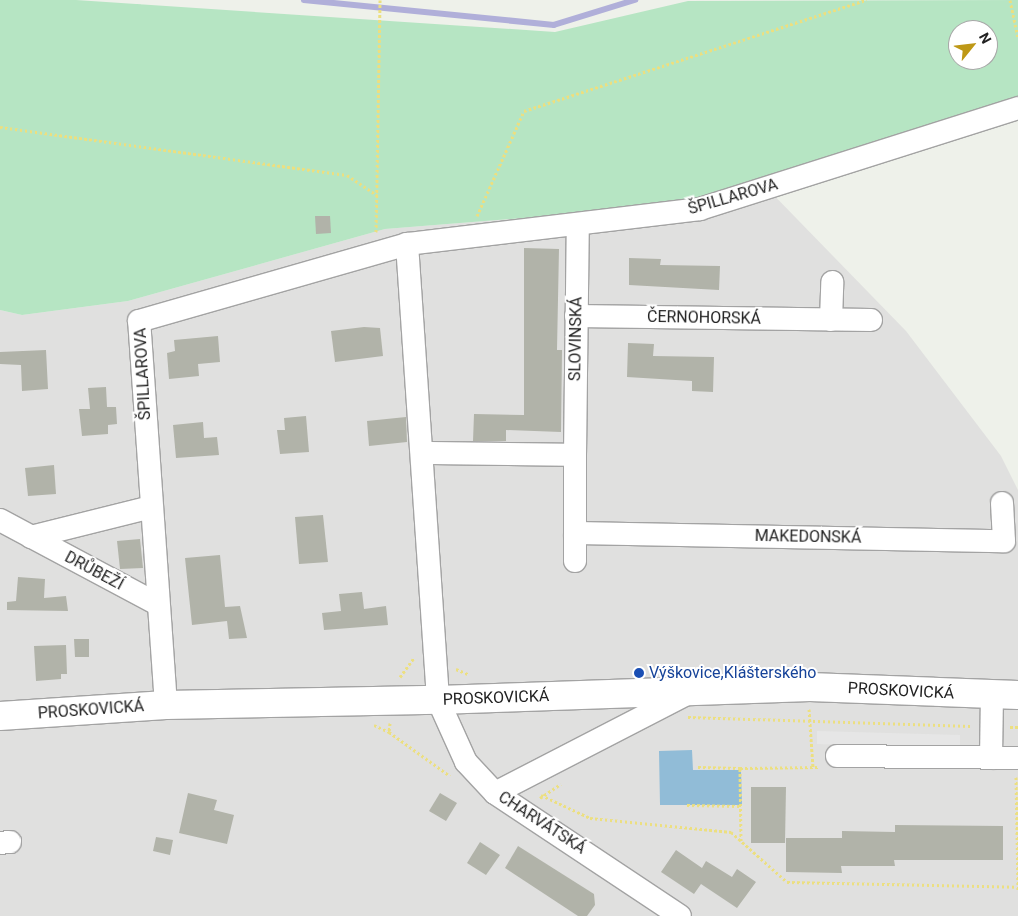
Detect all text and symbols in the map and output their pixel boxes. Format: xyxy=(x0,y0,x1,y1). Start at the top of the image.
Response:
north arrow xyxy=(948,20,998,70)
text: N xyxy=(976,30,995,46)
street label: ŠPILLAROVA xyxy=(686,175,780,219)
street label: SLOVINSKÁ xyxy=(566,297,586,381)
street label: ČERNOHORSKÁ xyxy=(647,307,761,329)
street label: ŠPILLAROVA xyxy=(131,327,155,421)
street label: MAKEDONSKÁ xyxy=(755,526,861,548)
street label: DRŮBEŽÍ xyxy=(61,548,127,594)
place label: Výškovice,Klášterského xyxy=(649,663,816,683)
marker: Výškovice,Klášterského xyxy=(633,667,645,679)
street label: PROSKOVICKÁ xyxy=(847,679,955,703)
street label: PROSKOVICKÁ xyxy=(442,687,550,709)
street label: PROSKOVICKÁ xyxy=(37,697,145,723)
street label: CHARVÁTSKÁ xyxy=(495,788,589,858)

